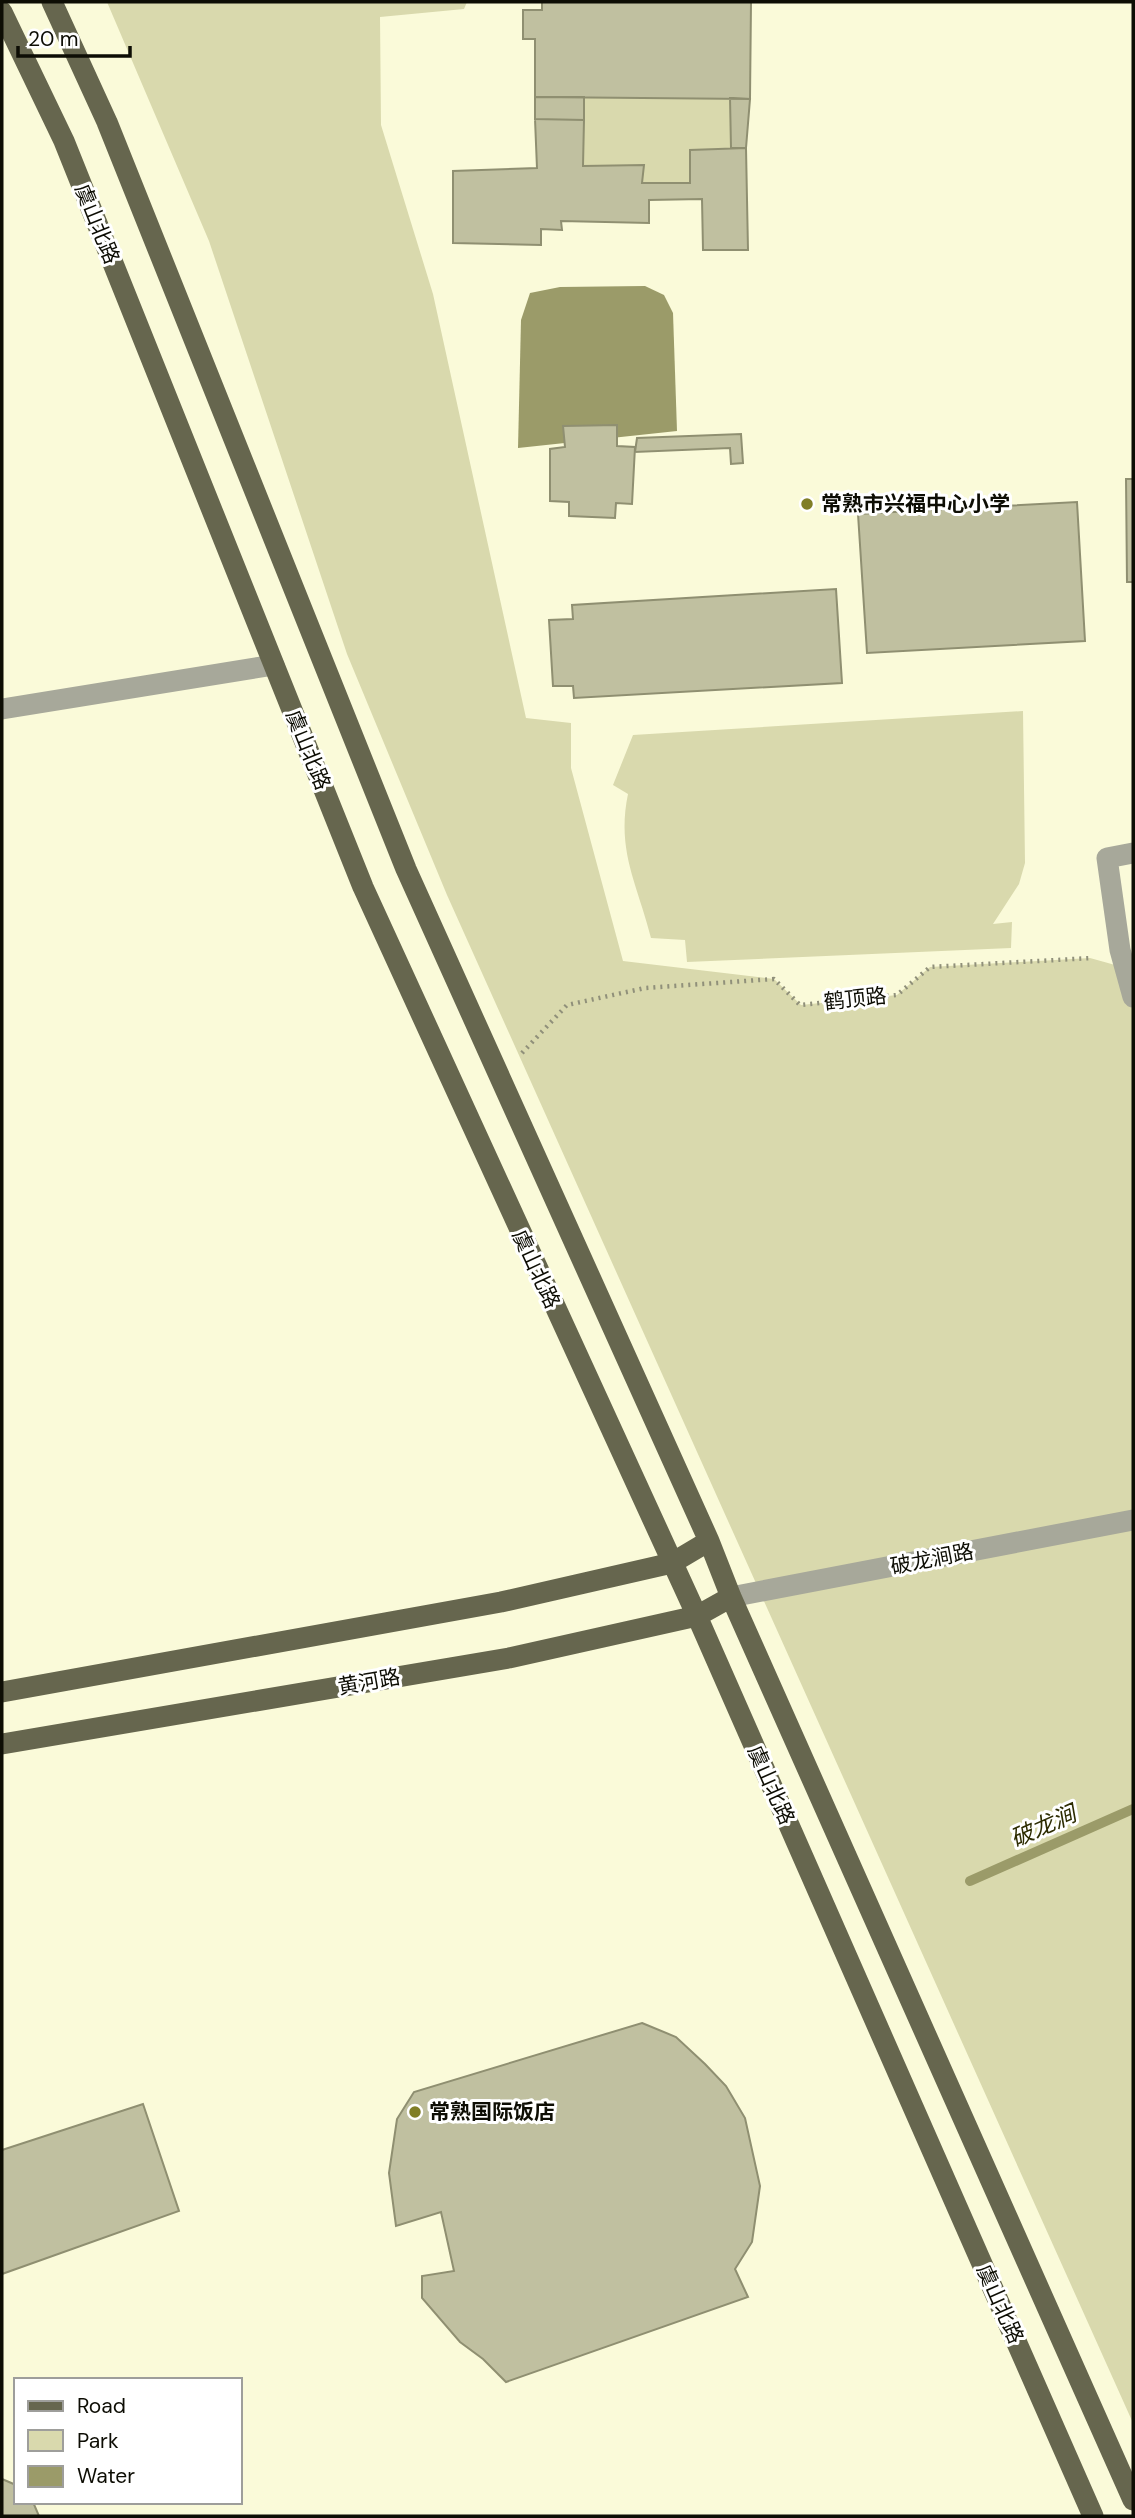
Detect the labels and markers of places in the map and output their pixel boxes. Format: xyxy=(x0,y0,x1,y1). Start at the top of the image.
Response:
place label: 常熟市兴福中心小学 xyxy=(821,490,1010,518)
marker: 常熟市兴福中心小学 xyxy=(799,496,815,512)
place label: 常熟国际饭店 xyxy=(429,2098,555,2126)
marker: 常熟国际饭店 xyxy=(407,2104,423,2120)

